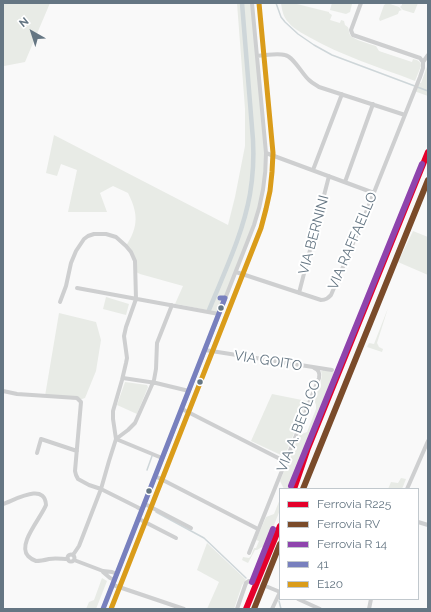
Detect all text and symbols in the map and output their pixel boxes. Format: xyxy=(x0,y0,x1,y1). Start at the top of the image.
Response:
north arrow xyxy=(12,12,52,52)
text: N xyxy=(17,15,31,30)
street label: VIA RAFFAELLO xyxy=(325,190,381,292)
street label: VIA BERNINI xyxy=(295,193,333,277)
unlabelled marker xyxy=(216,303,226,313)
street label: VIA GOITO xyxy=(233,347,303,375)
unlabelled marker xyxy=(195,377,205,387)
street label: VIA A. BEOLCO xyxy=(274,377,324,475)
unlabelled marker xyxy=(144,486,154,496)
legend xyxy=(279,488,419,600)
text: Ferrovia R225 xyxy=(317,497,391,511)
text: Ferrovia RV xyxy=(317,517,380,531)
text: Ferrovia R 14 xyxy=(317,537,387,551)
text: 41 xyxy=(317,557,329,571)
text: E120 xyxy=(317,577,343,591)

